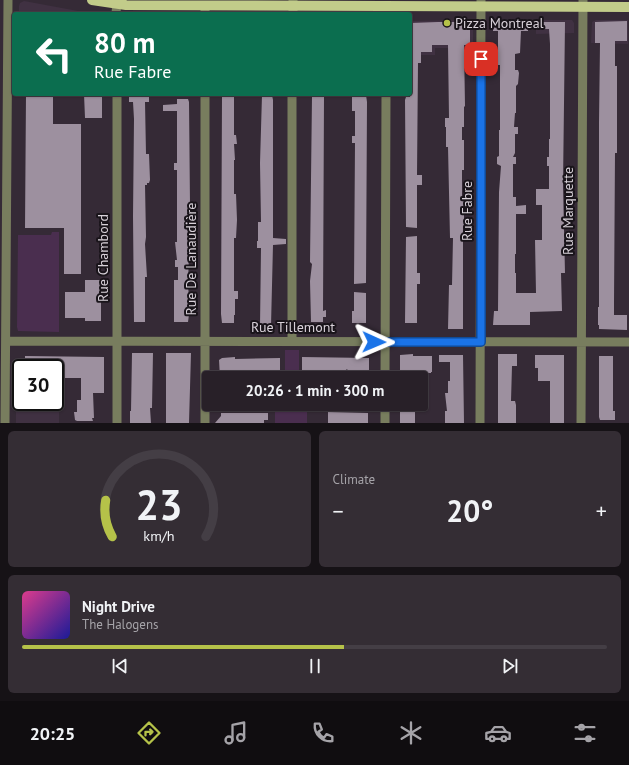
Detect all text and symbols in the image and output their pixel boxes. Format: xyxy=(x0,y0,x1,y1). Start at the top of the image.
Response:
place label: Pizza Montreal xyxy=(455,14,544,32)
marker: Pizza Montreal xyxy=(442,18,452,28)
text: 80 m xyxy=(94,24,155,61)
icon: left xyxy=(28,28,80,80)
pin xyxy=(464,42,498,76)
icon: arrive xyxy=(470,48,492,70)
text: Rue Fabre xyxy=(94,60,171,83)
street label: Rue Marquette xyxy=(559,167,577,255)
street label: Rue Fabre xyxy=(458,181,476,241)
street label: Rue De Lanaudière xyxy=(182,203,200,315)
street label: Rue Chambord xyxy=(94,214,112,302)
street label: Rue Tillemont xyxy=(251,318,335,336)
position arrow xyxy=(353,321,395,363)
speed limit sign: 30 xyxy=(12,359,64,411)
text: 20:26 · 1 min · 300 m xyxy=(246,381,384,400)
text: Climate xyxy=(333,471,375,488)
text: 23 xyxy=(136,478,183,531)
text: 20° xyxy=(446,491,493,530)
text: − xyxy=(333,497,344,525)
text: + xyxy=(596,497,607,525)
text: km/h xyxy=(144,526,175,545)
text: Night Drive xyxy=(82,597,155,616)
text: The Halogens xyxy=(82,616,159,633)
icon: previous xyxy=(109,655,131,677)
icon: pause xyxy=(304,655,326,677)
icon: next xyxy=(499,655,521,677)
icon: directions xyxy=(135,719,163,747)
icon: music xyxy=(222,719,250,747)
icon: phone xyxy=(309,719,337,747)
icon: climate xyxy=(397,719,425,747)
icon: car xyxy=(484,719,512,747)
icon: filters xyxy=(571,719,599,747)
text: 20:25 xyxy=(30,722,75,745)

